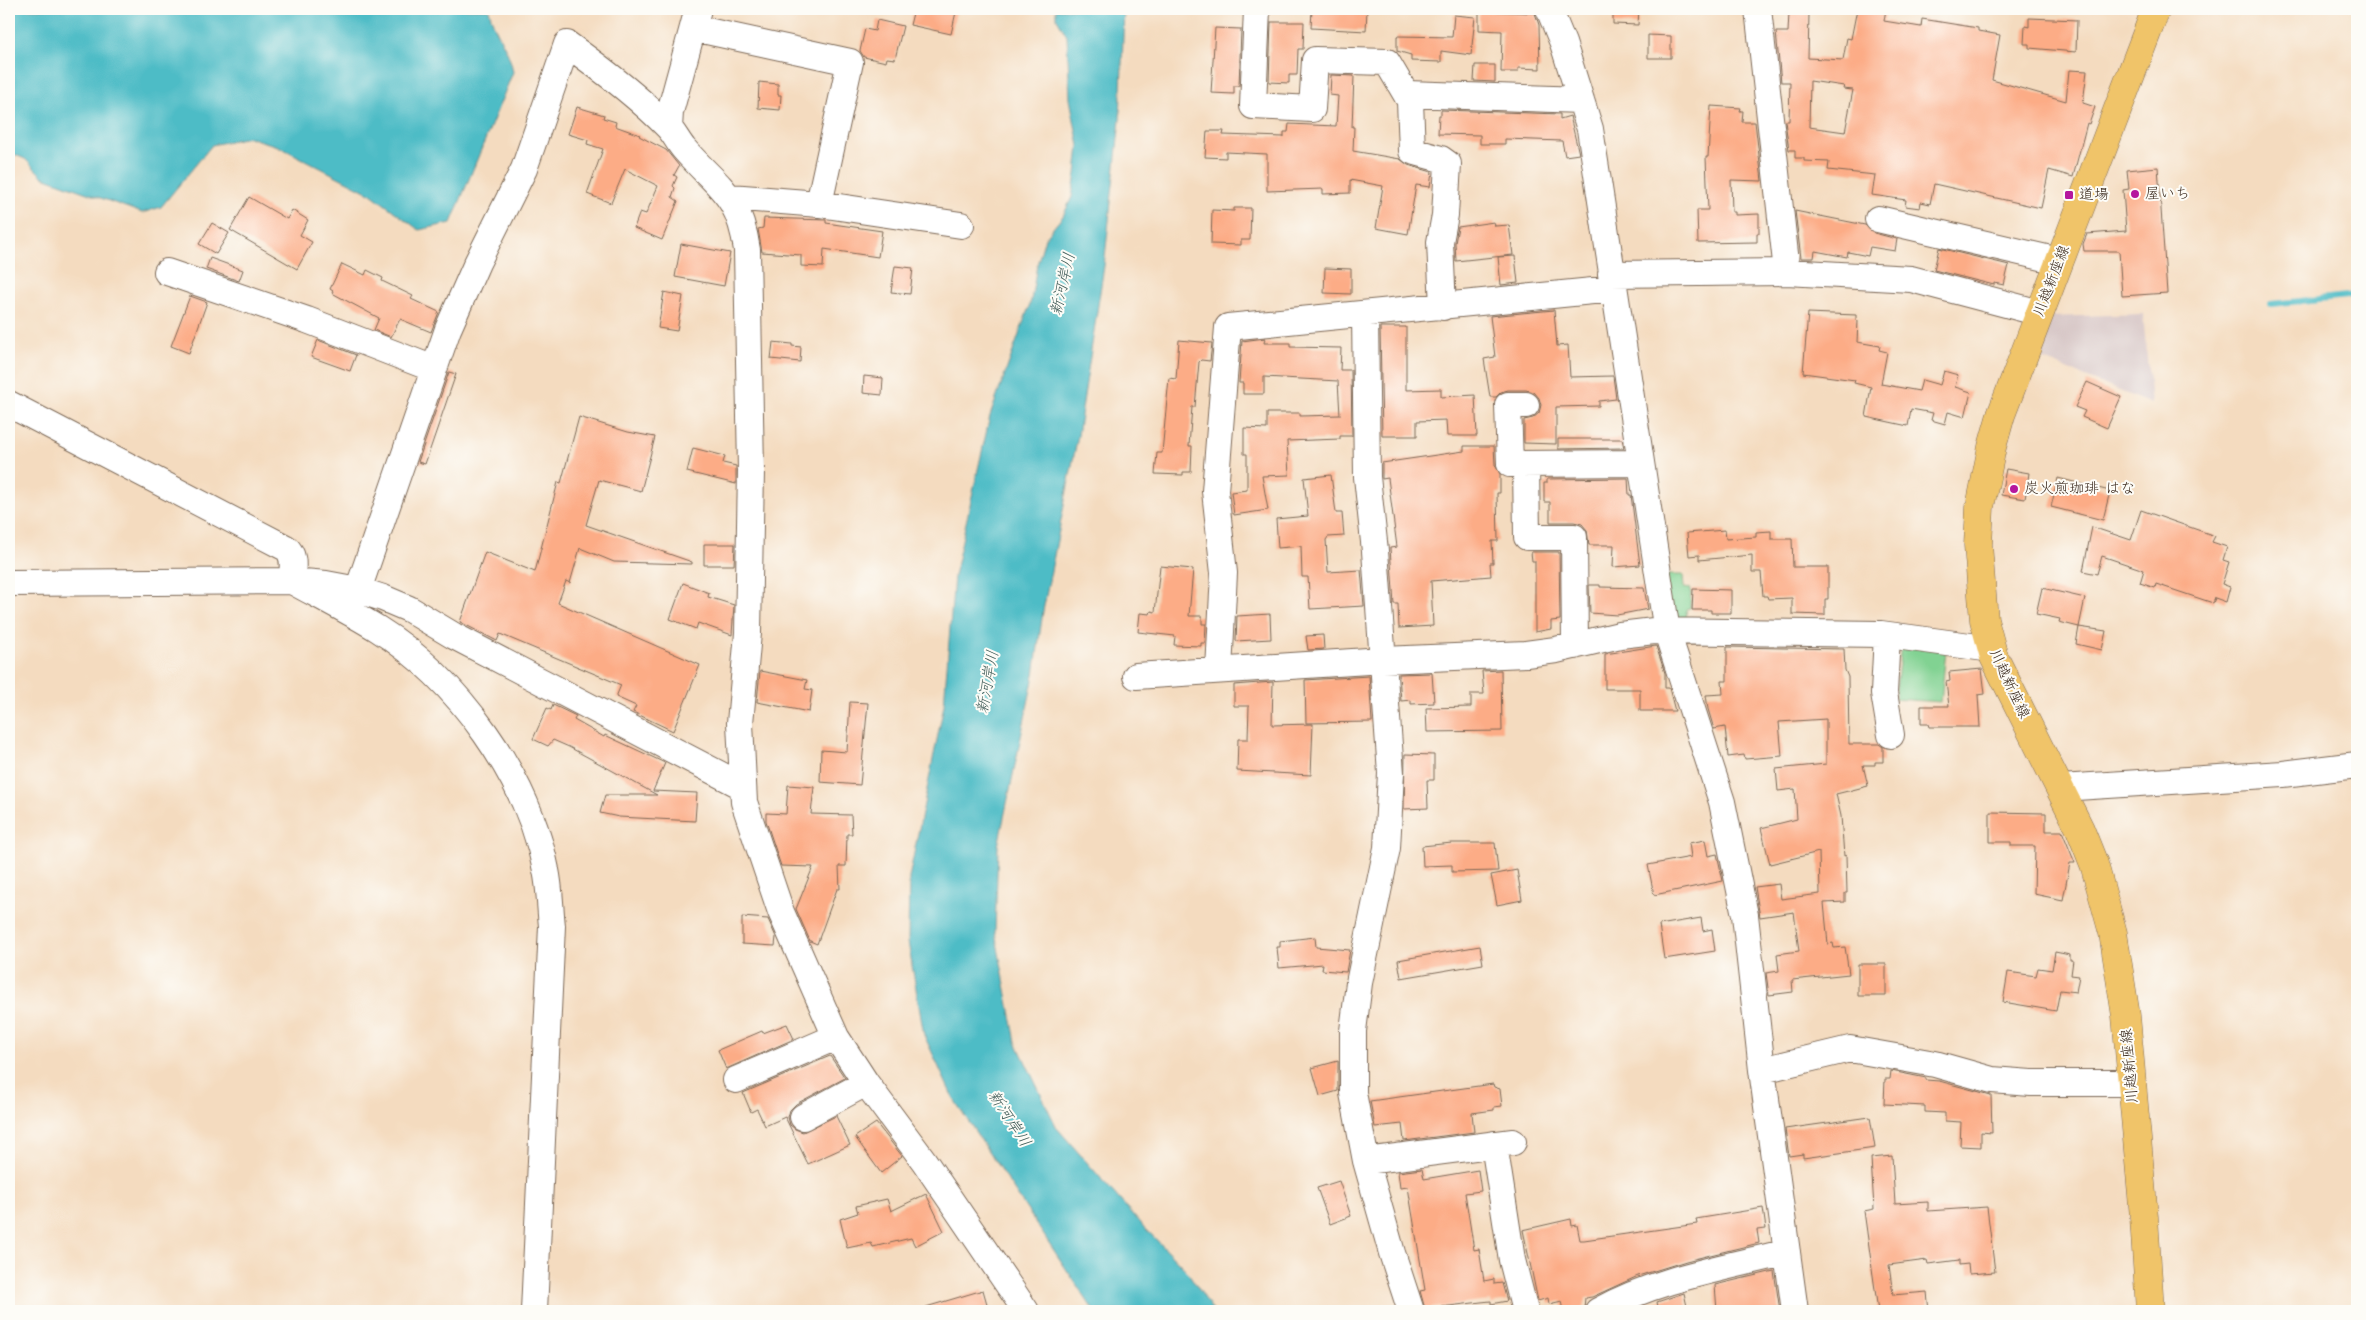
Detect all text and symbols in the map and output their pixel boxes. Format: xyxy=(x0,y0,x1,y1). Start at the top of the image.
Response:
place label: 屋いち xyxy=(2145,182,2190,206)
place label: 道場 xyxy=(2079,183,2109,207)
marker: 屋いち xyxy=(2129,188,2141,200)
marker: 道場 xyxy=(2063,189,2075,201)
street label: 川越新座線 xyxy=(2027,242,2077,320)
water label: 新河岸川 xyxy=(1044,250,1082,318)
place label: 炭火煎珈琲 はな xyxy=(2024,477,2135,501)
marker: 炭火煎珈琲 はな xyxy=(2008,483,2020,495)
street label: 川越新座線 xyxy=(1982,645,2036,723)
water label: 新河岸川 xyxy=(970,648,1006,716)
street label: 川越新座線 xyxy=(2115,1028,2145,1104)
water label: 新河岸川 xyxy=(981,1085,1037,1153)

